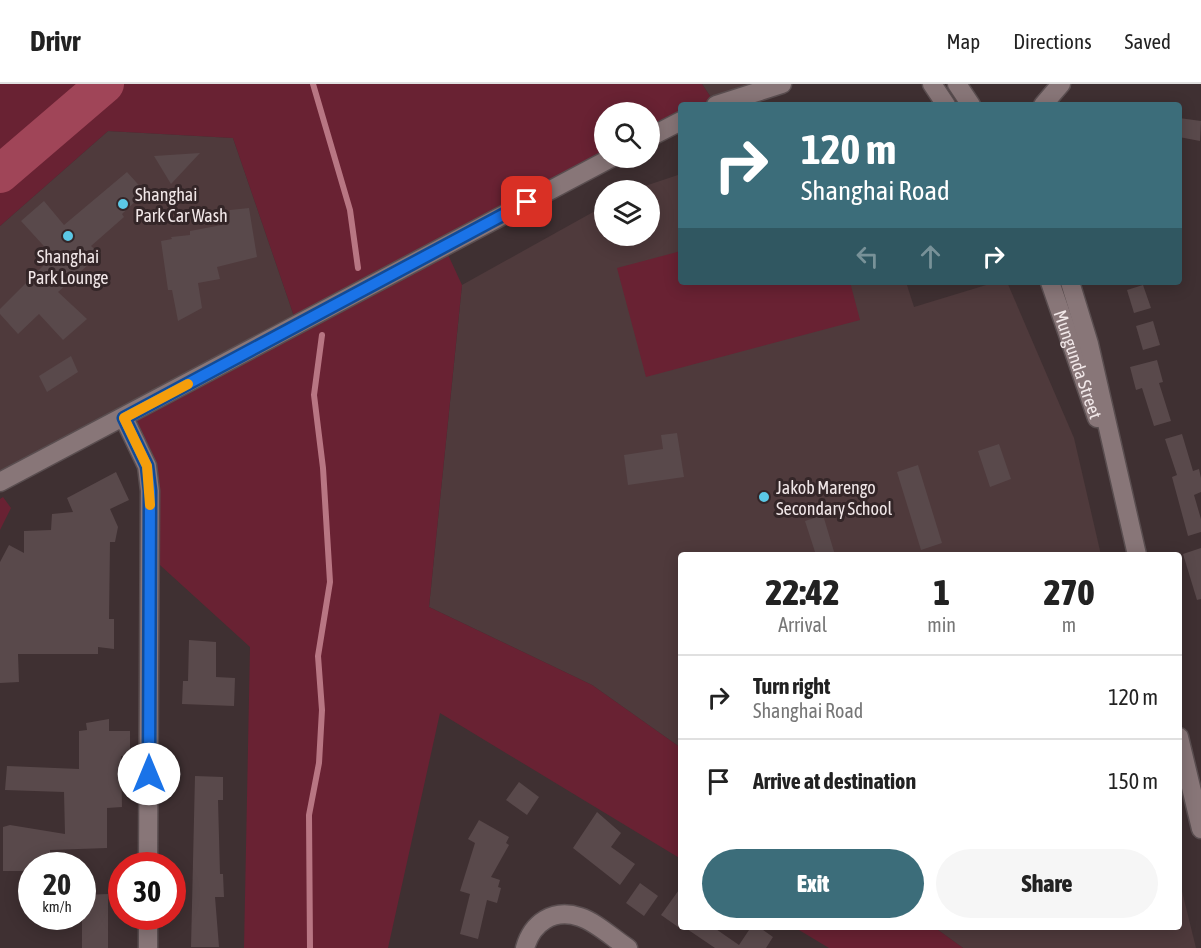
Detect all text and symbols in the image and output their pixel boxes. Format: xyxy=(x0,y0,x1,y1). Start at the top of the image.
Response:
text: Drivr xyxy=(30,25,80,57)
text: Map xyxy=(946,29,980,53)
text: Directions xyxy=(1013,29,1092,53)
text: Saved xyxy=(1125,29,1171,53)
map controls xyxy=(594,102,660,246)
button: search xyxy=(594,102,660,168)
text: 120 m xyxy=(801,125,896,173)
icon: right xyxy=(702,126,780,204)
text: Shanghai Road xyxy=(801,175,950,206)
pin xyxy=(501,176,552,227)
button: layers xyxy=(594,180,660,246)
place label: Shanghai Park Car Wash xyxy=(135,184,228,226)
icon: arrive xyxy=(510,185,543,218)
marker: Shanghai Park Car Wash xyxy=(116,197,130,211)
marker: Shanghai Park Lounge xyxy=(61,229,75,243)
icon: left xyxy=(851,240,884,273)
icon: ahead xyxy=(914,240,947,273)
icon: right xyxy=(977,240,1010,273)
place label: Shanghai Park Lounge xyxy=(28,246,108,288)
street label: Mungunda Street xyxy=(1050,307,1107,421)
place label: Jakob Marengo Secondary School xyxy=(776,477,892,519)
marker: Jakob Marengo Secondary School xyxy=(757,490,771,504)
text: 22:42 xyxy=(766,571,840,613)
text: 1 xyxy=(933,571,950,613)
text: 270 xyxy=(1044,571,1094,613)
text: Arrival xyxy=(778,613,827,636)
text: min xyxy=(927,613,956,636)
text: m xyxy=(1062,613,1076,636)
text: Turn right xyxy=(753,673,830,699)
icon: right xyxy=(702,681,735,714)
text: 120 m xyxy=(1108,684,1158,710)
text: Shanghai Road xyxy=(753,699,863,722)
position arrow xyxy=(117,742,181,806)
icon: arrive xyxy=(702,765,735,798)
text: Arrive at destination xyxy=(753,768,916,794)
text: 150 m xyxy=(1108,768,1158,794)
button: Exit xyxy=(702,849,924,918)
button: Share xyxy=(936,849,1158,918)
speed limit sign: 30 xyxy=(108,852,186,930)
text: 20 xyxy=(43,867,71,901)
text: km/h xyxy=(42,898,72,915)

